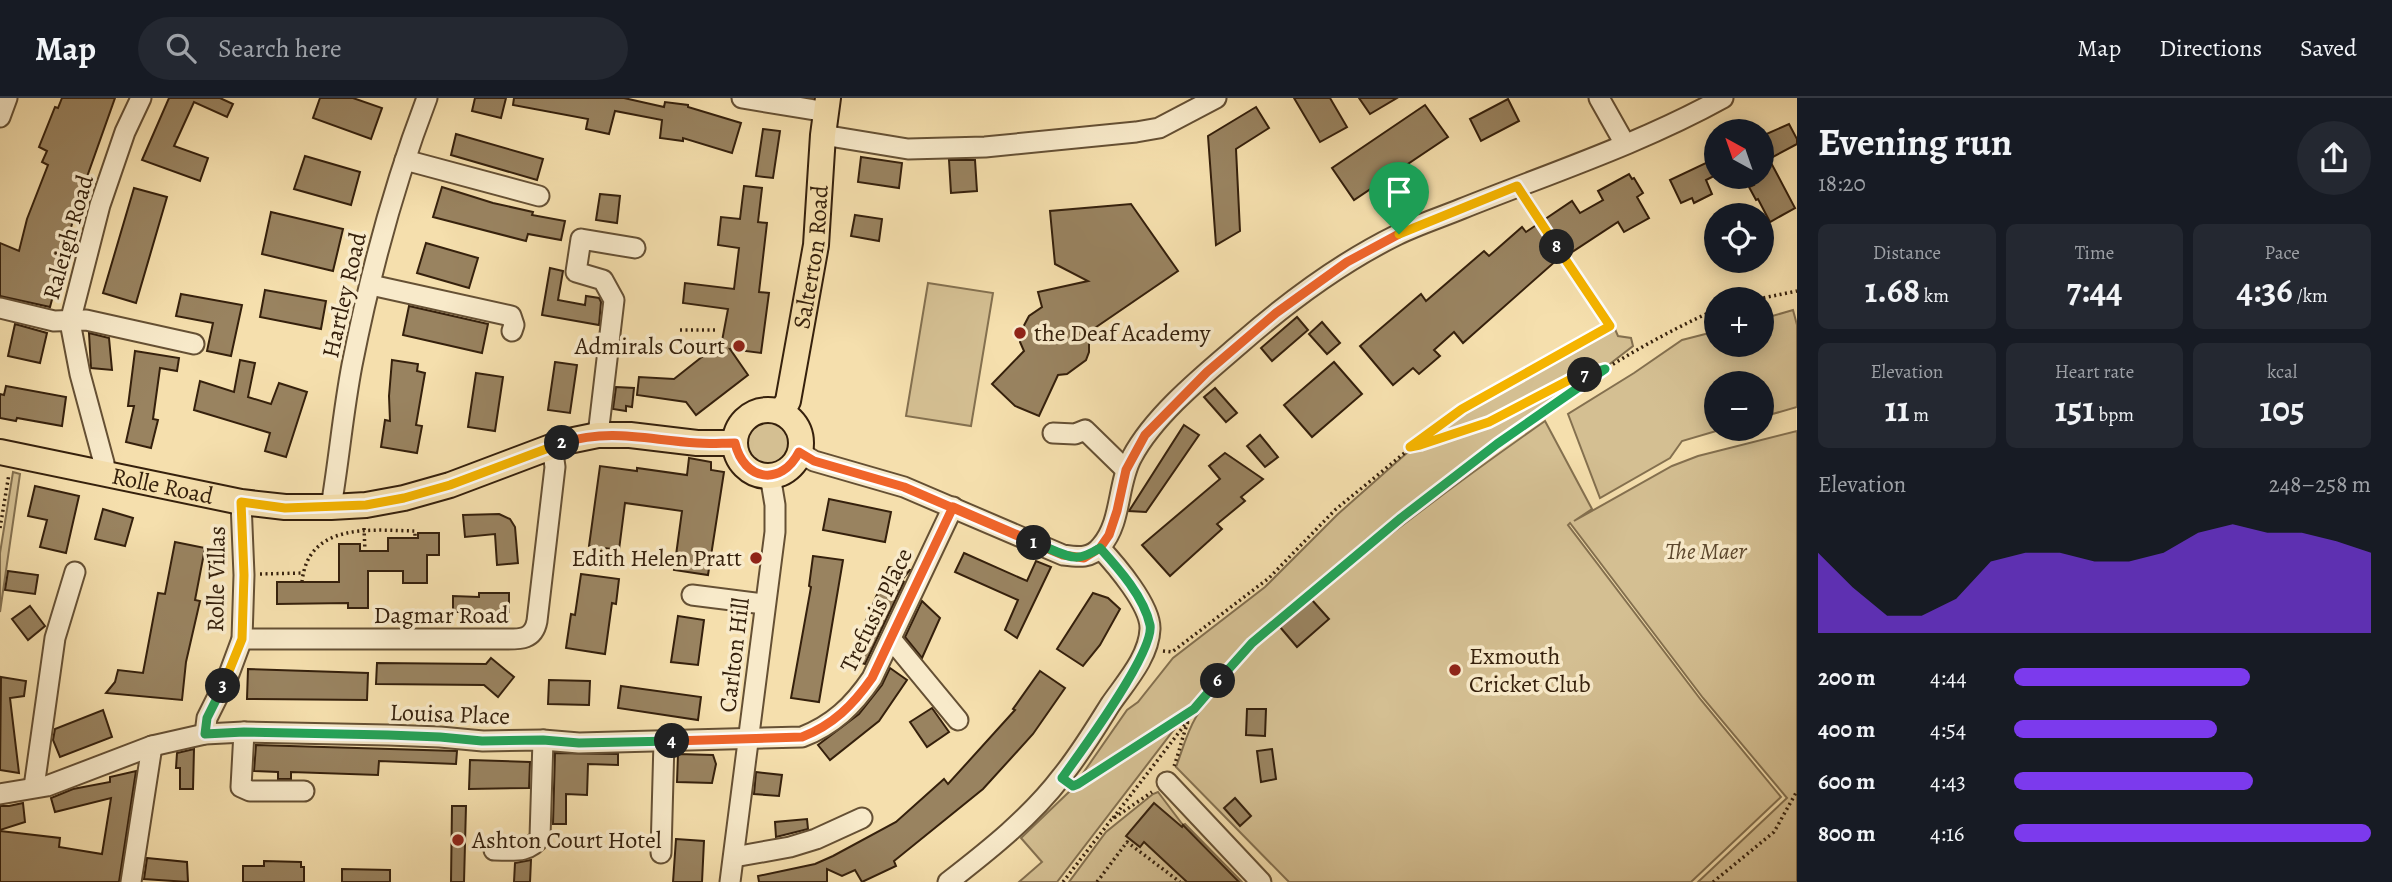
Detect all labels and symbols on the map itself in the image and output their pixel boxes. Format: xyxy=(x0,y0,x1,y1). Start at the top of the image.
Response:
north arrow xyxy=(1704,119,1774,189)
pin xyxy=(1369,162,1429,234)
street label: Raleigh Road xyxy=(35,171,101,303)
street label: Salterton Road xyxy=(785,184,836,332)
street label: Hartley Road xyxy=(314,229,374,361)
pin: 8 xyxy=(1540,230,1574,264)
place label: the Deaf Academy xyxy=(1034,317,1211,349)
marker: the Deaf Academy xyxy=(1012,325,1028,341)
place label: Admirals Court xyxy=(574,330,725,362)
marker: Admirals Court xyxy=(731,338,747,354)
pin: 7 xyxy=(1568,358,1602,392)
pin: 2 xyxy=(544,426,580,460)
street label: Rolle Road xyxy=(109,460,216,512)
street label: Rolle Villas xyxy=(199,526,233,632)
pin: 1 xyxy=(1016,526,1052,560)
park label: The Maer xyxy=(1665,535,1747,567)
place label: Edith Helen Pratt xyxy=(571,542,742,574)
street label: Trefusis Place xyxy=(832,542,920,678)
marker: Edith Helen Pratt xyxy=(748,550,764,566)
street label: Carlton Hill xyxy=(711,596,757,714)
street label: Dagmar Road xyxy=(373,599,509,631)
place label: Exmouth Cricket Club xyxy=(1469,640,1591,700)
marker: Exmouth Cricket Club xyxy=(1447,662,1463,678)
pin: 6 xyxy=(1200,664,1236,698)
pin: 3 xyxy=(206,668,241,704)
street label: Louisa Place xyxy=(389,696,511,732)
pin: 4 xyxy=(654,724,690,758)
place label: Ashton Court Hotel xyxy=(471,824,662,856)
marker: Ashton Court Hotel xyxy=(450,832,466,848)

